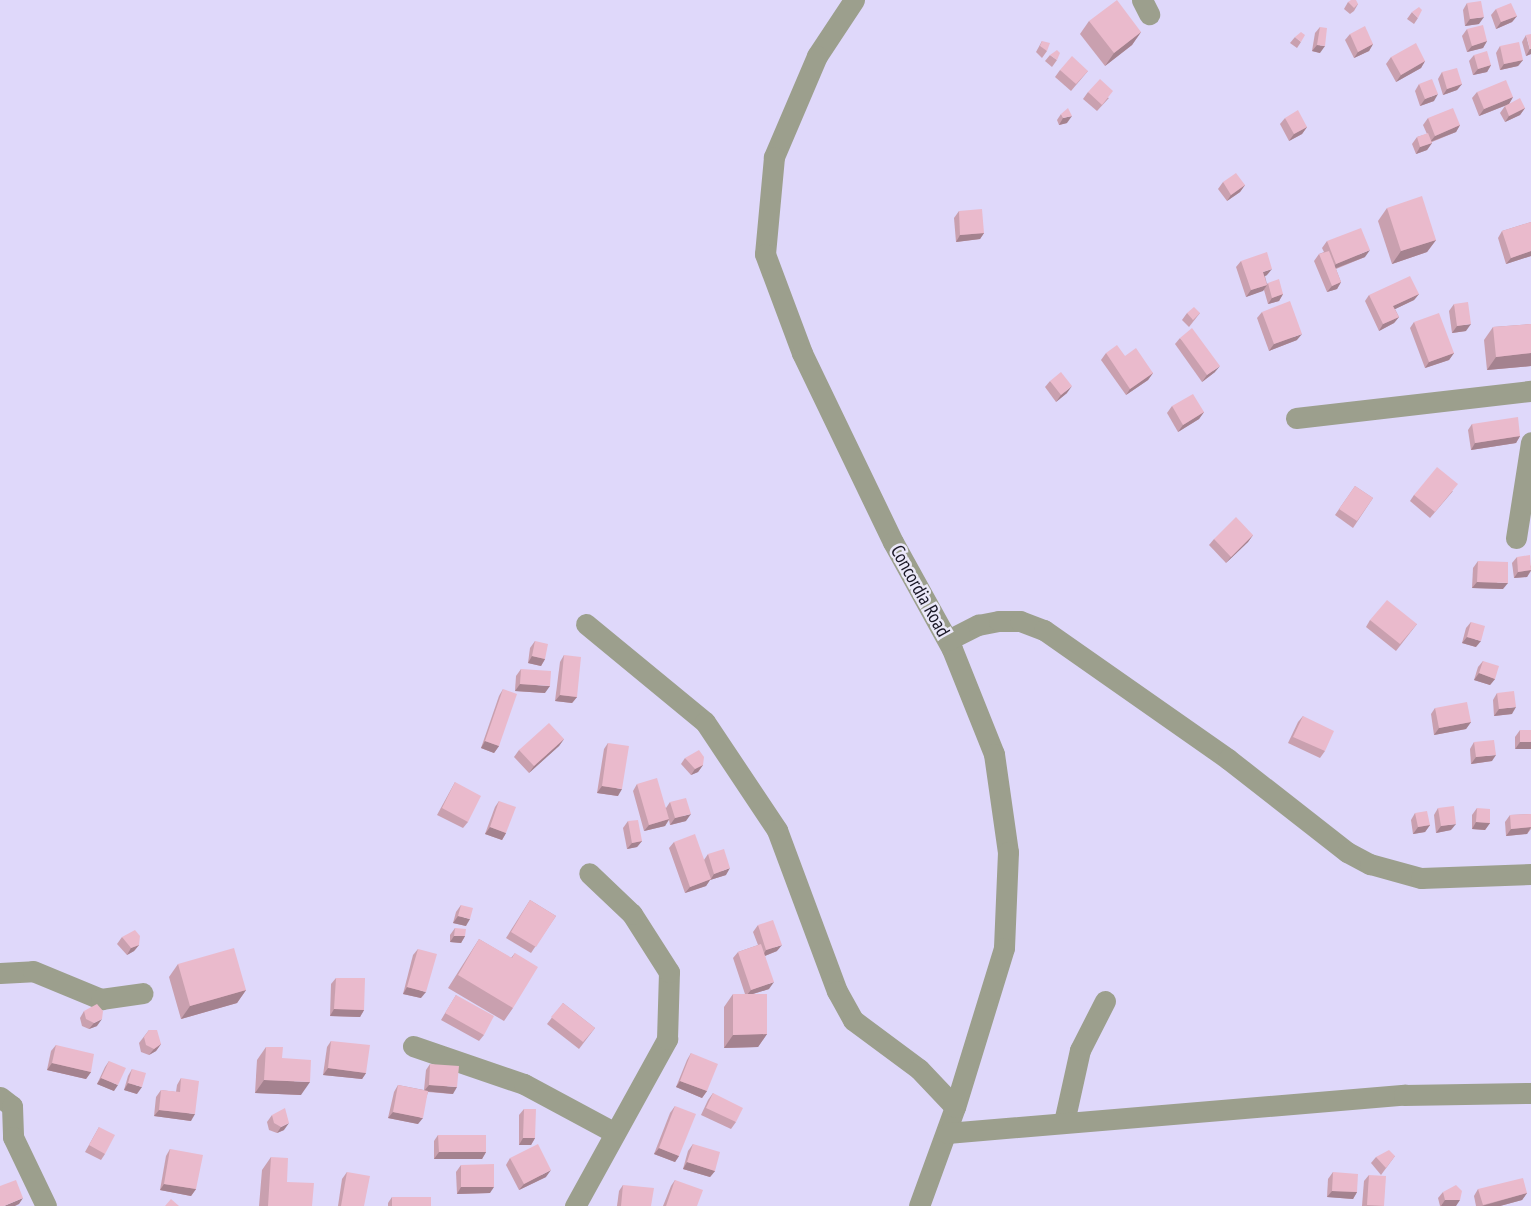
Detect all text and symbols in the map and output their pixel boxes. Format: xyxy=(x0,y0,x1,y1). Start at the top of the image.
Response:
street label: Concordia Road xyxy=(886,541,954,641)

